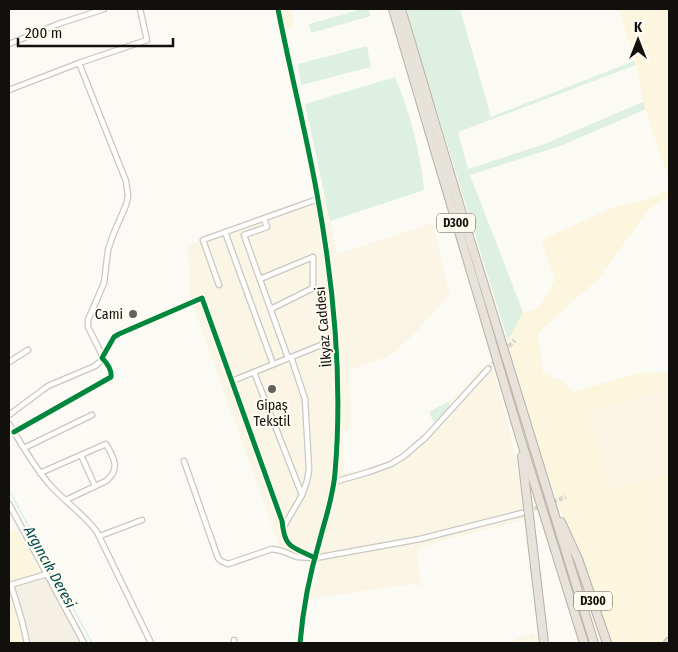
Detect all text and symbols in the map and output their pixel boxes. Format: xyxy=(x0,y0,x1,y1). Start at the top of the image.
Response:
scale bar xyxy=(18,15,172,47)
north arrow xyxy=(613,15,663,65)
text: K xyxy=(634,19,643,36)
text: 200 m xyxy=(25,24,62,42)
road number: D300 xyxy=(437,214,475,232)
street label: İlkyaz Caddesi xyxy=(312,286,335,368)
place label: Cami xyxy=(95,306,123,323)
marker: Cami xyxy=(127,308,139,320)
marker: Gipaş Tekstil xyxy=(266,383,278,395)
place label: Gipaş Tekstil xyxy=(254,397,291,430)
water label: Argıncık Deresi xyxy=(20,522,80,611)
road number: D300 xyxy=(574,592,612,610)

